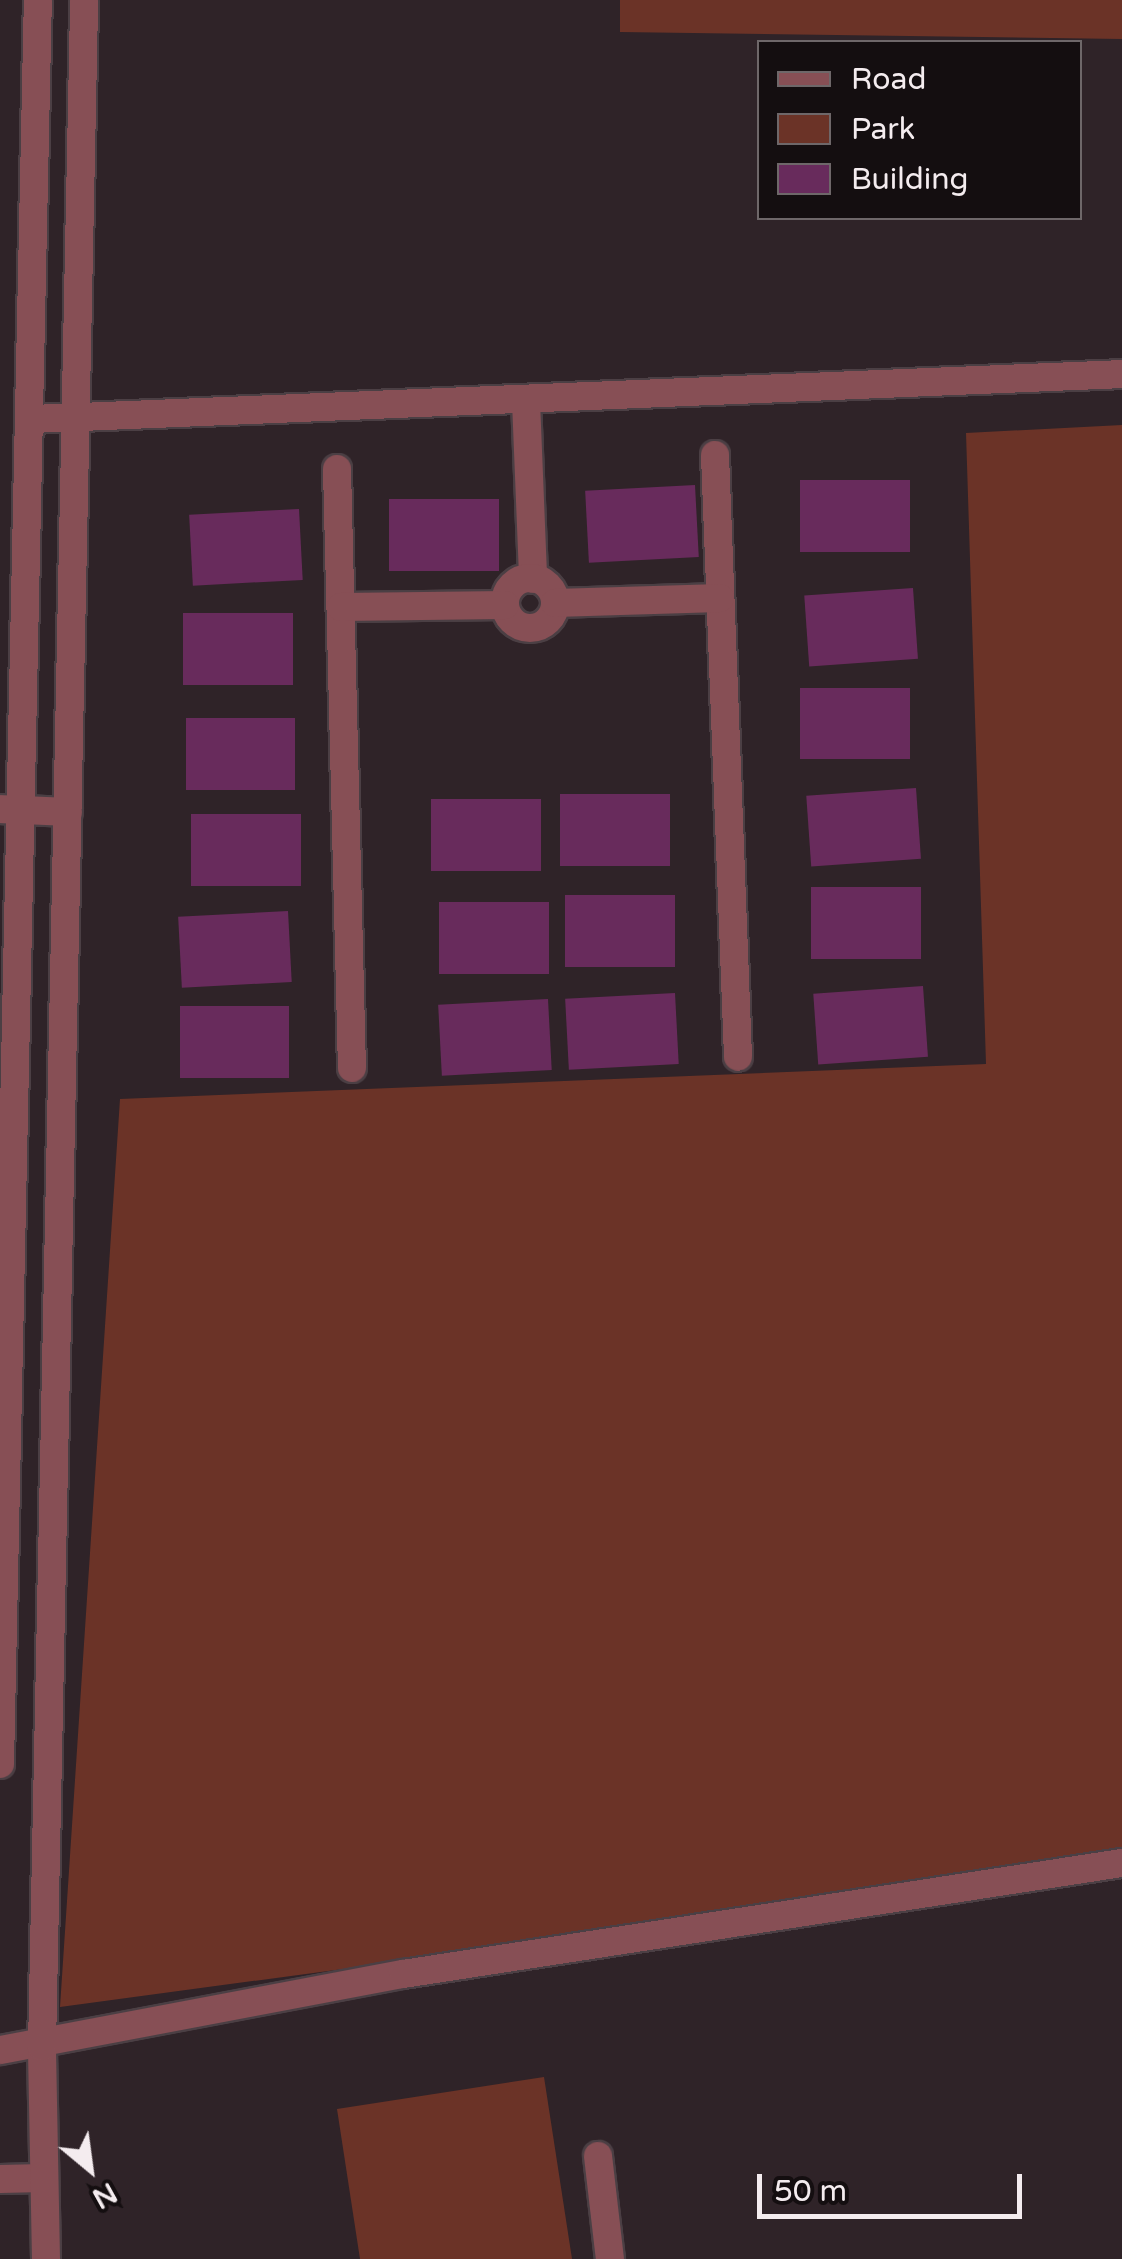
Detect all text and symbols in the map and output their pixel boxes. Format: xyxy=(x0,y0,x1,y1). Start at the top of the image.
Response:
legend xyxy=(757,40,1082,220)
text: Road xyxy=(851,61,926,98)
text: Park xyxy=(851,111,915,148)
text: Building xyxy=(851,161,968,198)
north arrow xyxy=(40,2119,140,2219)
scale bar xyxy=(762,2154,1027,2216)
text: 50 m xyxy=(774,2173,847,2210)
text: N xyxy=(86,2175,123,2216)

